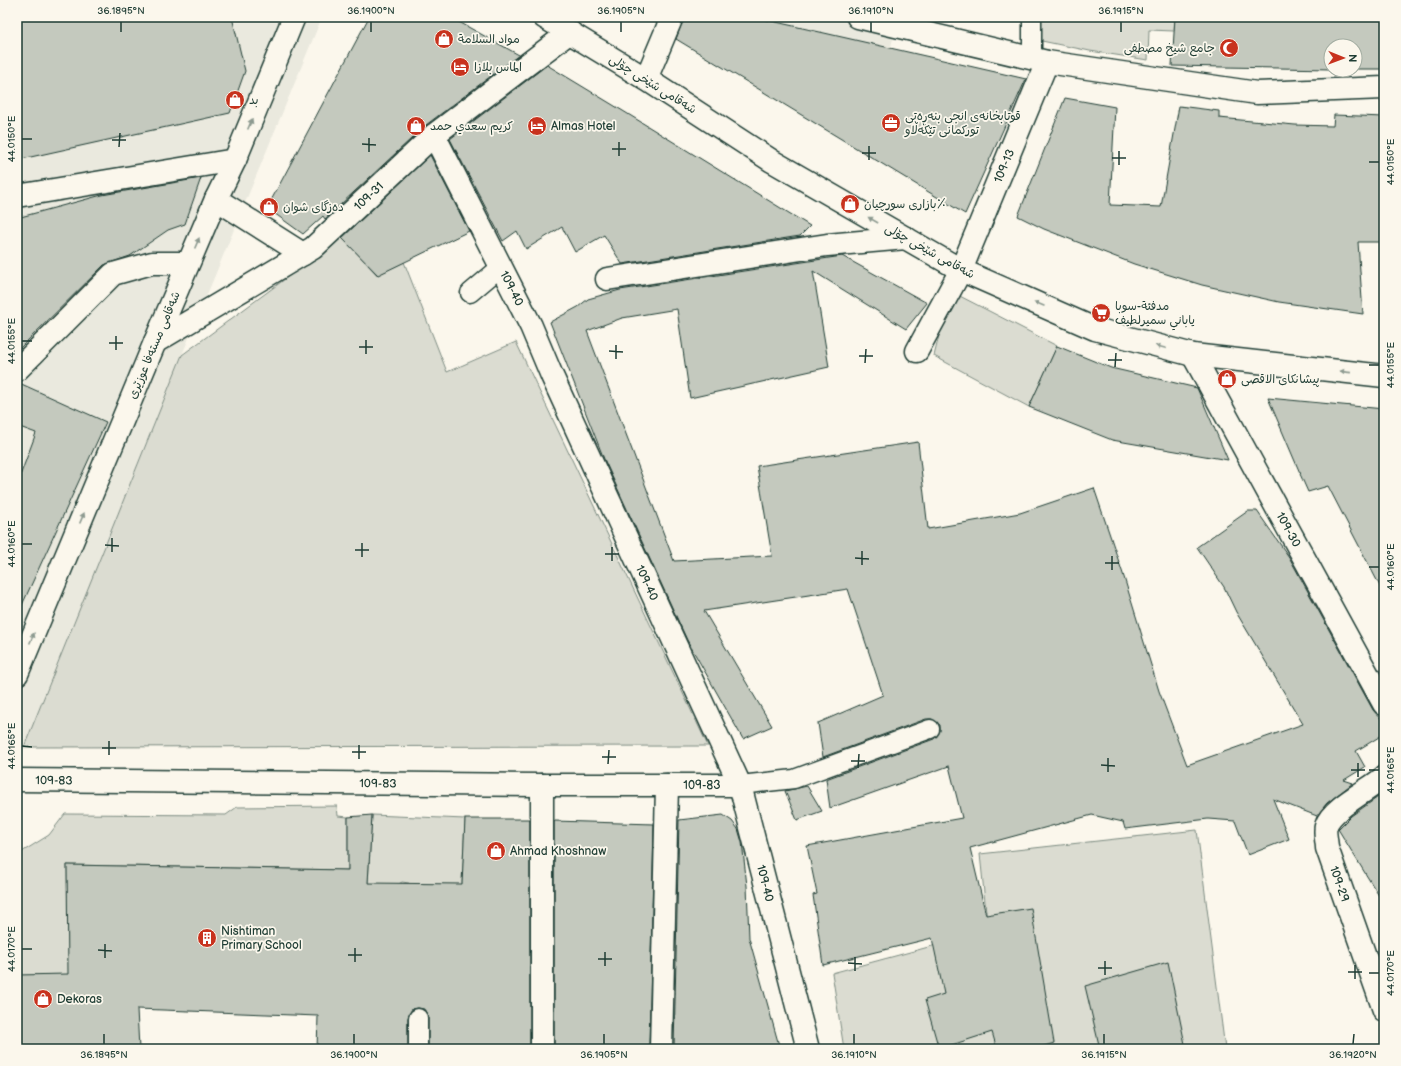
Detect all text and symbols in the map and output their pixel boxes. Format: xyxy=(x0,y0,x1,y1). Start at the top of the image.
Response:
text: 36.1895°N xyxy=(97,5,145,17)
text: 36.1900°N xyxy=(347,5,395,17)
text: 36.1905°N xyxy=(597,5,645,17)
text: 36.1910°N xyxy=(848,5,894,17)
text: 36.1915°N xyxy=(1098,5,1144,17)
shop icon: مواد السلامة xyxy=(433,28,455,50)
place label: مواد السلامة xyxy=(458,32,520,47)
mosque icon: جامع شيخ مصطفى xyxy=(1218,37,1240,59)
north arrow xyxy=(1323,38,1363,78)
place label: جامع شيخ مصطفى xyxy=(1124,41,1215,57)
street label: شەقامی شێخی چۆلی xyxy=(606,52,699,117)
text: N xyxy=(1346,54,1359,62)
hotel icon: الماس بلازا xyxy=(449,56,471,78)
place label: الماس بلازا xyxy=(474,60,522,75)
shop icon: بد xyxy=(224,89,246,111)
place label: بد xyxy=(249,93,259,108)
place label: قوتابخانەی انجی بنەڕەتی تورکمانی تێکەڵاو xyxy=(904,109,1021,138)
office icon: قوتابخانەی انجی بنەڕەتی تورکمانی تێکەڵاو xyxy=(880,112,902,134)
text: 44.0150°E xyxy=(6,115,18,162)
shop icon: كريم سعدي حمد xyxy=(405,115,427,137)
hotel icon: Almas Hotel xyxy=(526,115,548,137)
one-way arrow xyxy=(247,118,253,130)
place label: كريم سعدي حمد xyxy=(430,119,513,135)
place label: Almas Hotel xyxy=(551,119,615,134)
text: 44.0150°E xyxy=(1385,138,1397,185)
street label: 109-13 xyxy=(991,147,1018,185)
street label: 109-31 xyxy=(351,179,387,214)
shop icon: بازاری سورچیان٪ xyxy=(839,193,861,215)
shop icon: دەزگای شوان xyxy=(258,196,280,218)
place label: بازاری سورچیان٪ xyxy=(864,197,946,212)
place label: دەزگای شوان xyxy=(283,200,344,215)
one-way arrow xyxy=(867,216,879,223)
street label: شەقامی شێخی چۆلی xyxy=(882,221,977,282)
one-way arrow xyxy=(194,237,200,248)
street label: 109-40 xyxy=(496,268,527,309)
street label: شەقامی مستەفا عوزێری xyxy=(125,289,184,401)
place label: مدفئة-سوبا ياباني سميرلطيف xyxy=(1115,299,1195,331)
one-way arrow xyxy=(1033,301,1044,307)
supermarket icon: مدفئة-سوبا ياباني سميرلطيف xyxy=(1090,302,1112,324)
text: 44.0155°E xyxy=(6,317,18,364)
text: 44.0155°E xyxy=(1385,341,1397,388)
one-way arrow xyxy=(1155,343,1168,349)
shop icon: پيشانكاى الاقصى xyxy=(1216,368,1238,390)
one-way arrow xyxy=(1339,369,1351,375)
place label: پيشانكاى الاقصى xyxy=(1241,372,1320,387)
street label: 109-30 xyxy=(1273,510,1304,550)
one-way arrow xyxy=(79,512,85,523)
text: 44.0160°E xyxy=(6,520,18,568)
text: 44.0160°E xyxy=(1385,543,1397,591)
street label: 109-40 xyxy=(632,563,661,603)
one-way arrow xyxy=(29,632,35,643)
text: 44.0165°E xyxy=(6,722,18,769)
text: 44.0165°E xyxy=(1385,746,1397,793)
street label: 109-83 xyxy=(35,773,73,789)
street label: 109-83 xyxy=(359,776,397,792)
street label: 109-83 xyxy=(683,778,721,793)
shop icon: Ahmad Khoshnaw xyxy=(485,840,507,862)
place label: Ahmad Khoshnaw xyxy=(510,844,606,859)
street label: 109-40 xyxy=(753,863,777,903)
street label: 109-29 xyxy=(1326,864,1352,904)
place label: Nishtiman Primary School xyxy=(221,924,302,953)
text: 44.0170°E xyxy=(6,926,18,972)
building icon: Nishtiman Primary School xyxy=(196,927,218,949)
text: 44.0170°E xyxy=(1385,950,1397,996)
shop icon: Dekoras xyxy=(32,988,54,1010)
place label: Dekoras xyxy=(57,992,102,1007)
text: 36.1895°N xyxy=(80,1049,128,1061)
text: 36.1900°N xyxy=(330,1049,378,1061)
text: 36.1905°N xyxy=(580,1049,628,1061)
text: 36.1910°N xyxy=(831,1049,877,1061)
text: 36.1915°N xyxy=(1081,1049,1127,1061)
text: 36.1920°N xyxy=(1329,1049,1377,1061)

